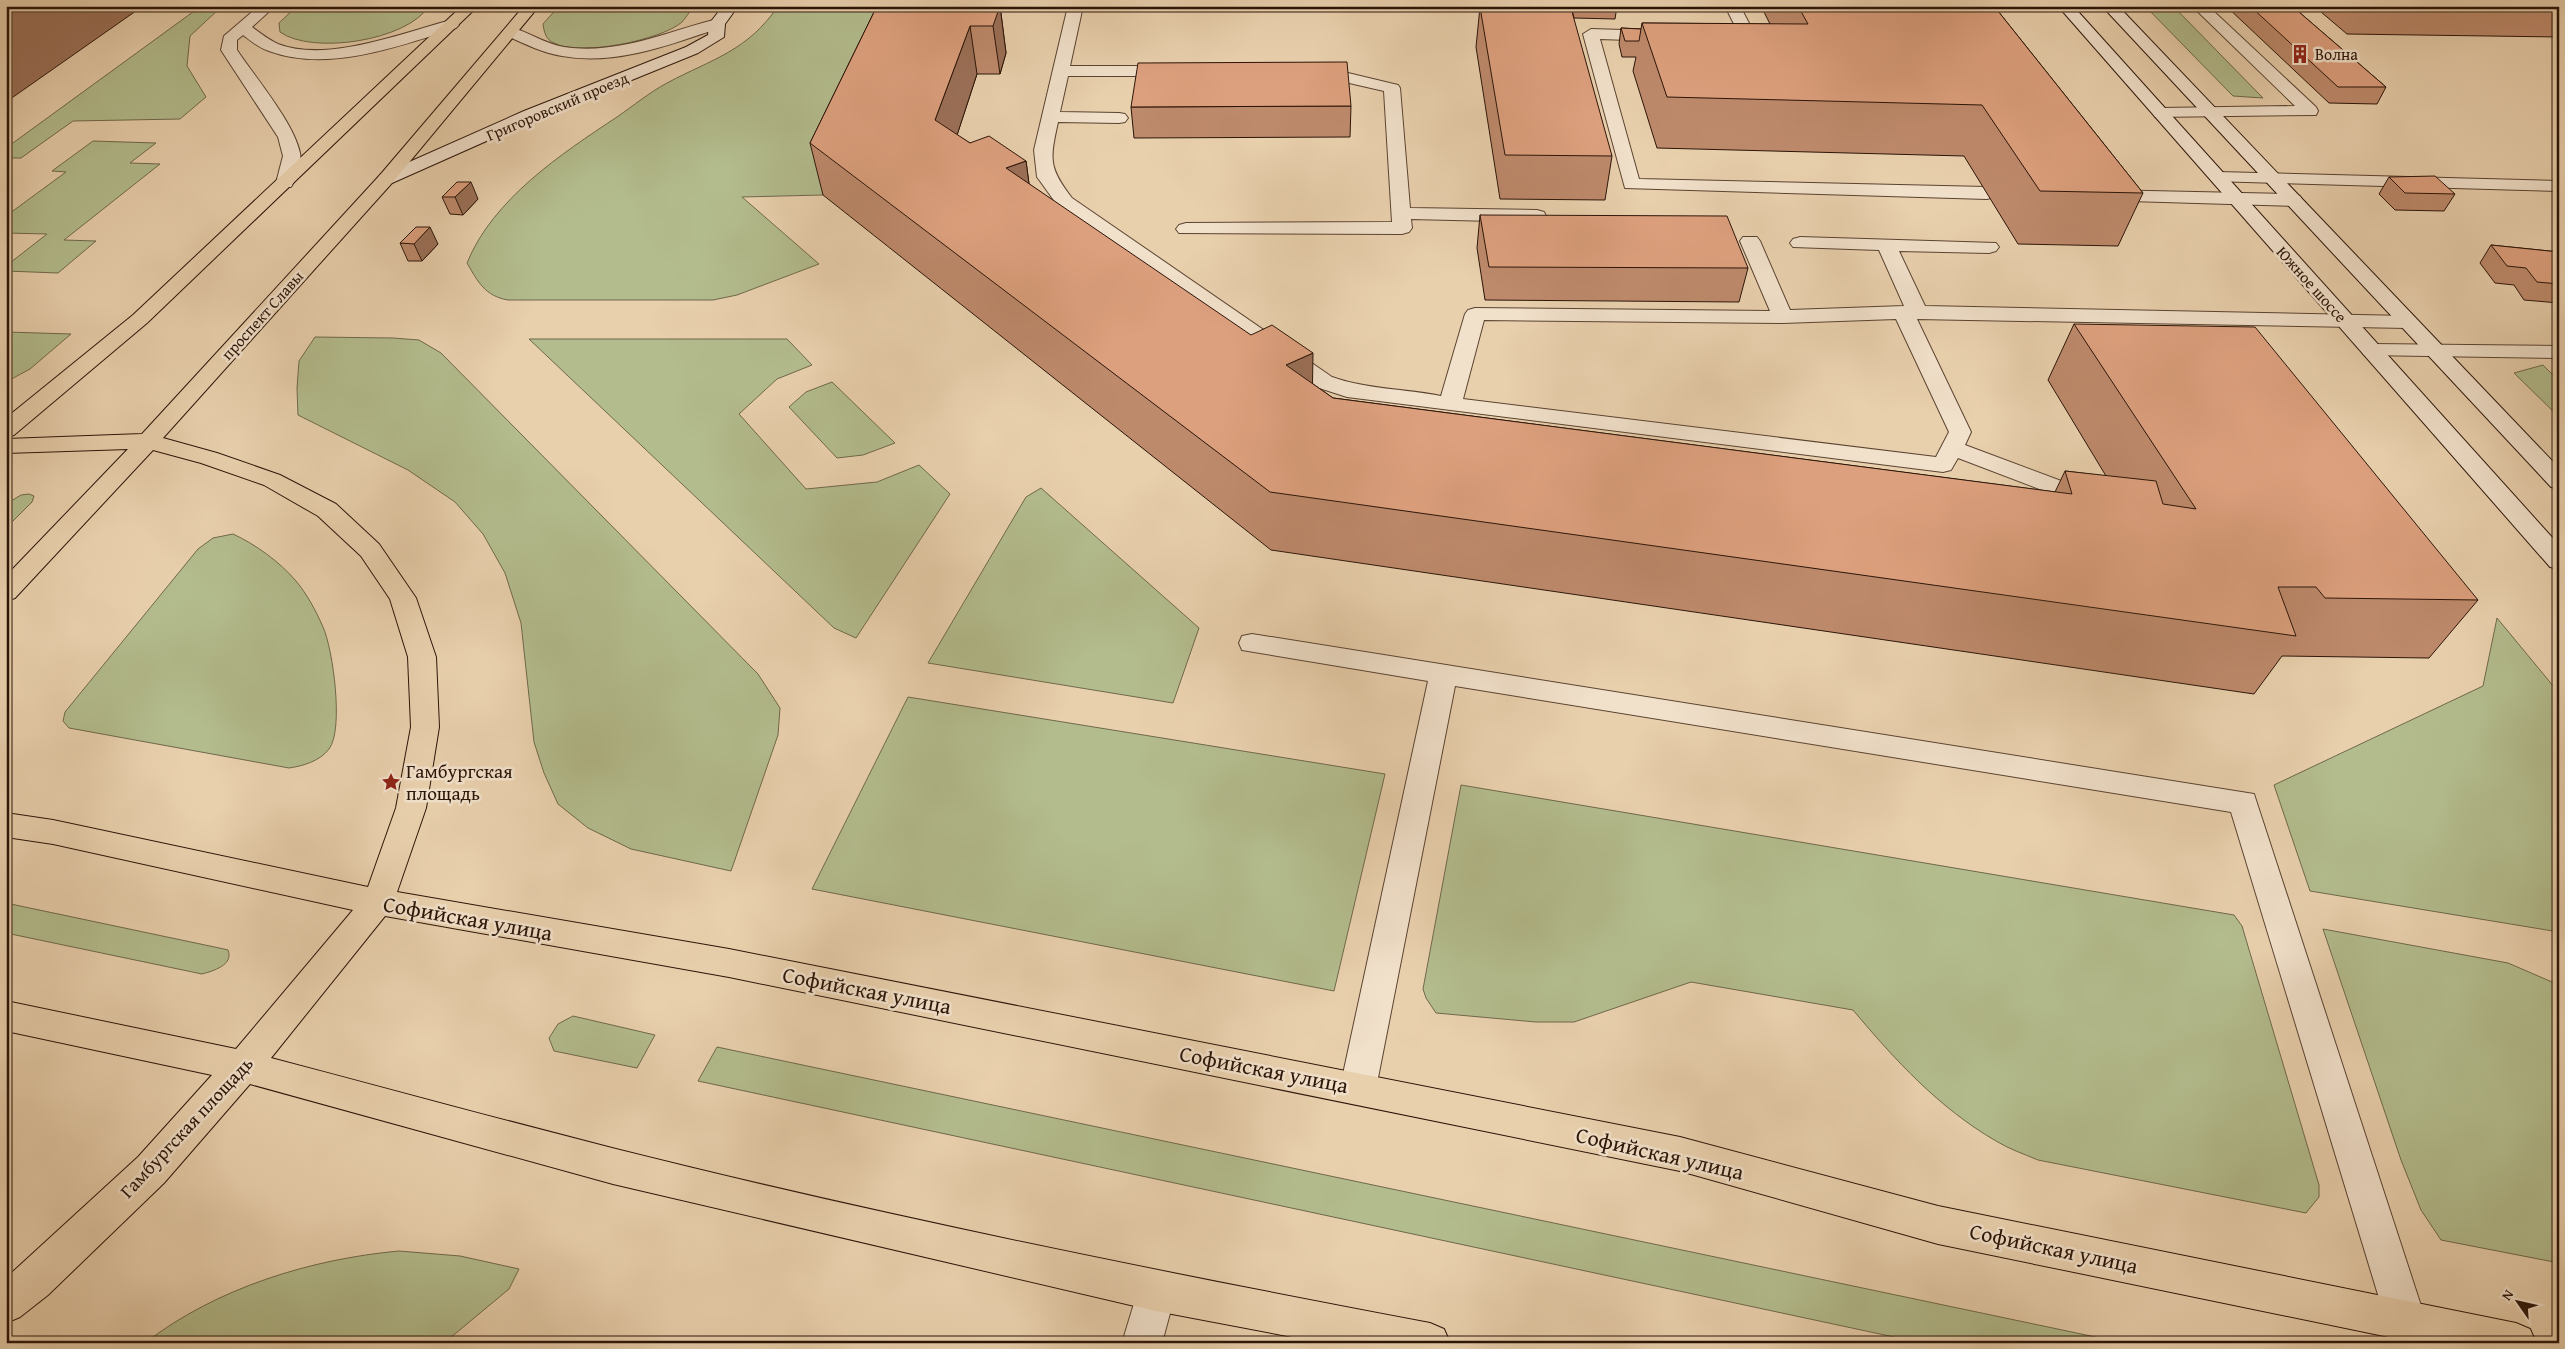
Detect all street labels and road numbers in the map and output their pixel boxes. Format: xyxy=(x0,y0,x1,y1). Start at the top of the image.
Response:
street label: Григоровский проезд xyxy=(482,65,632,147)
street label: Южное шоссе xyxy=(2271,240,2353,328)
street label: проспект Славы xyxy=(215,265,309,365)
street label: Софийская улица xyxy=(381,887,556,949)
street label: Софийская улица xyxy=(780,958,955,1022)
street label: Софийская улица xyxy=(1177,1037,1352,1101)
street label: Гамбургская площадь xyxy=(113,1050,259,1204)
street label: Софийская улица xyxy=(1573,1118,1748,1188)
street label: Софийская улица xyxy=(1967,1215,2142,1282)

